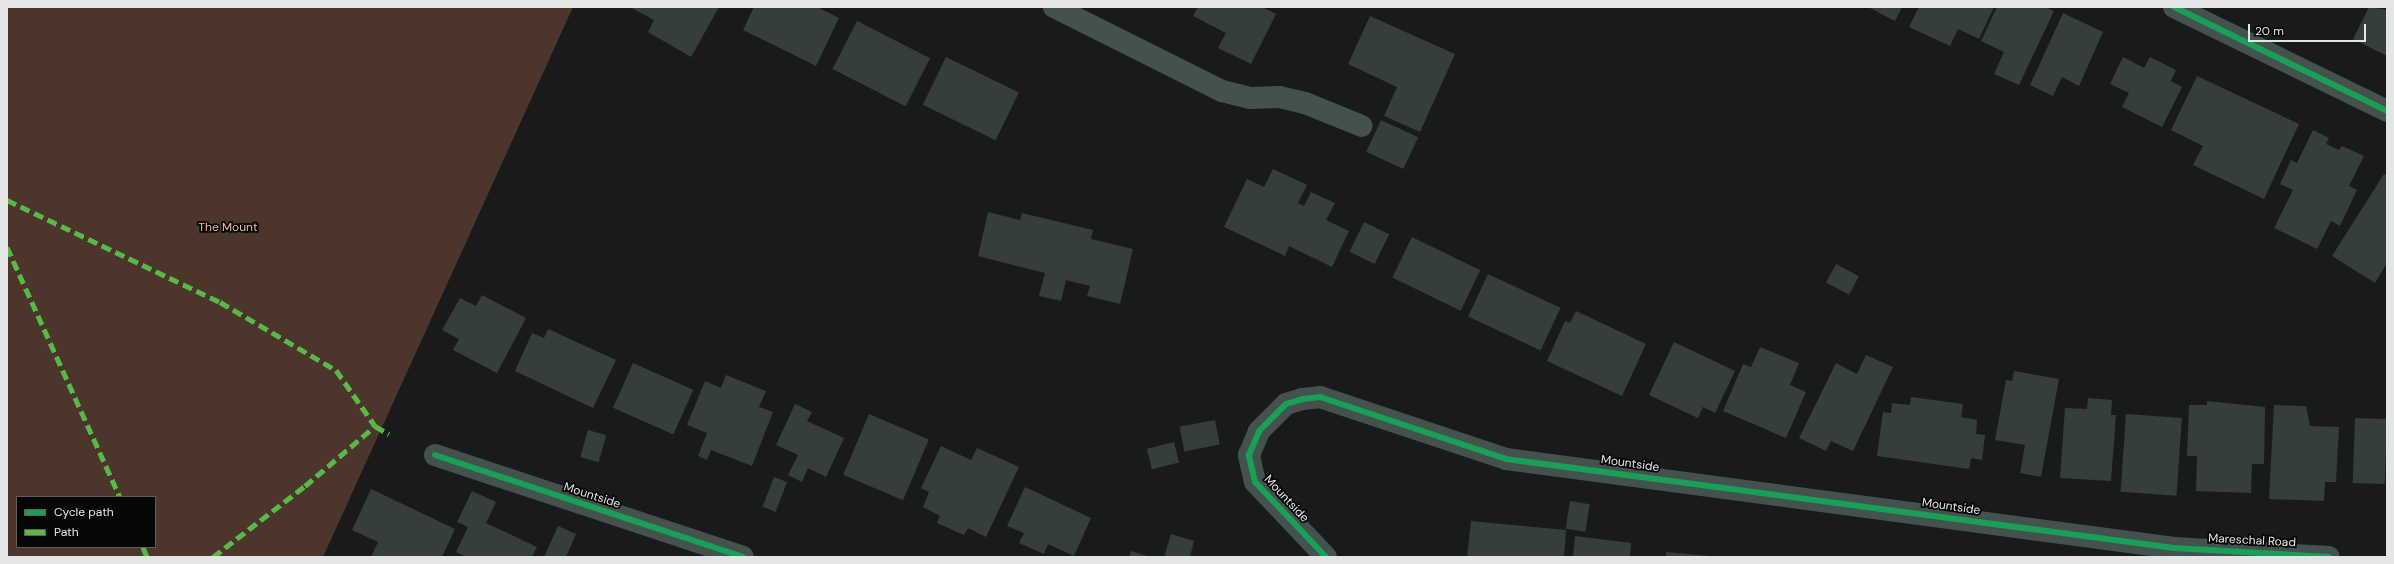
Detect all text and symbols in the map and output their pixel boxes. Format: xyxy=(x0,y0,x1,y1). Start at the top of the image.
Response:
scale bar xyxy=(2250,16,2368,42)
text: 20 m xyxy=(2255,23,2284,39)
park label: The Mount xyxy=(198,221,258,235)
street label: Mountside xyxy=(1600,453,1660,475)
street label: Mountside xyxy=(1261,473,1311,525)
street label: Mountside xyxy=(562,480,622,512)
legend xyxy=(16,496,156,548)
street label: Mountside xyxy=(1921,496,1981,518)
text: Cycle path xyxy=(54,504,114,520)
text: Path xyxy=(54,524,79,540)
street label: Mareschal Road xyxy=(2208,532,2296,550)

